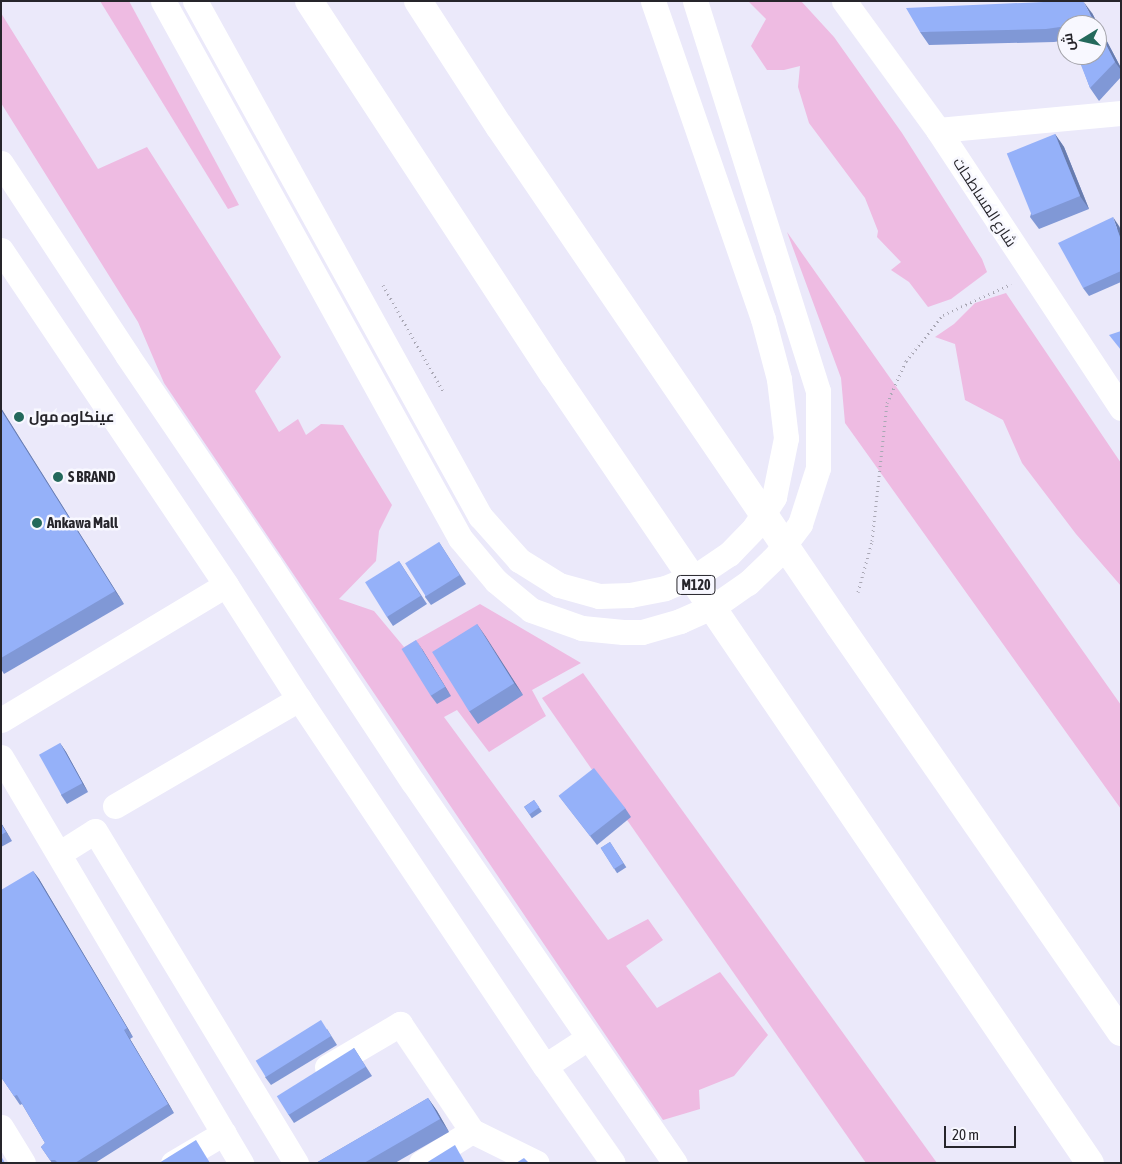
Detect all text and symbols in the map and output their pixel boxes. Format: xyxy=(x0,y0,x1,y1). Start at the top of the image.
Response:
north arrow xyxy=(1057,15,1107,65)
text: ش xyxy=(1059,32,1077,52)
street label: شارع المساطحات xyxy=(949,154,1021,250)
place label: عينكاوه مول xyxy=(29,408,114,426)
marker: عينكاوه مول xyxy=(13,411,25,423)
place label: S BRAND xyxy=(68,468,116,486)
marker: S BRAND xyxy=(52,471,64,483)
place label: Ankawa Mall xyxy=(47,514,118,532)
marker: Ankawa Mall xyxy=(31,517,43,529)
road number: M120 xyxy=(676,574,716,596)
scale bar xyxy=(947,1116,1020,1148)
text: 20 m xyxy=(952,1126,979,1143)

